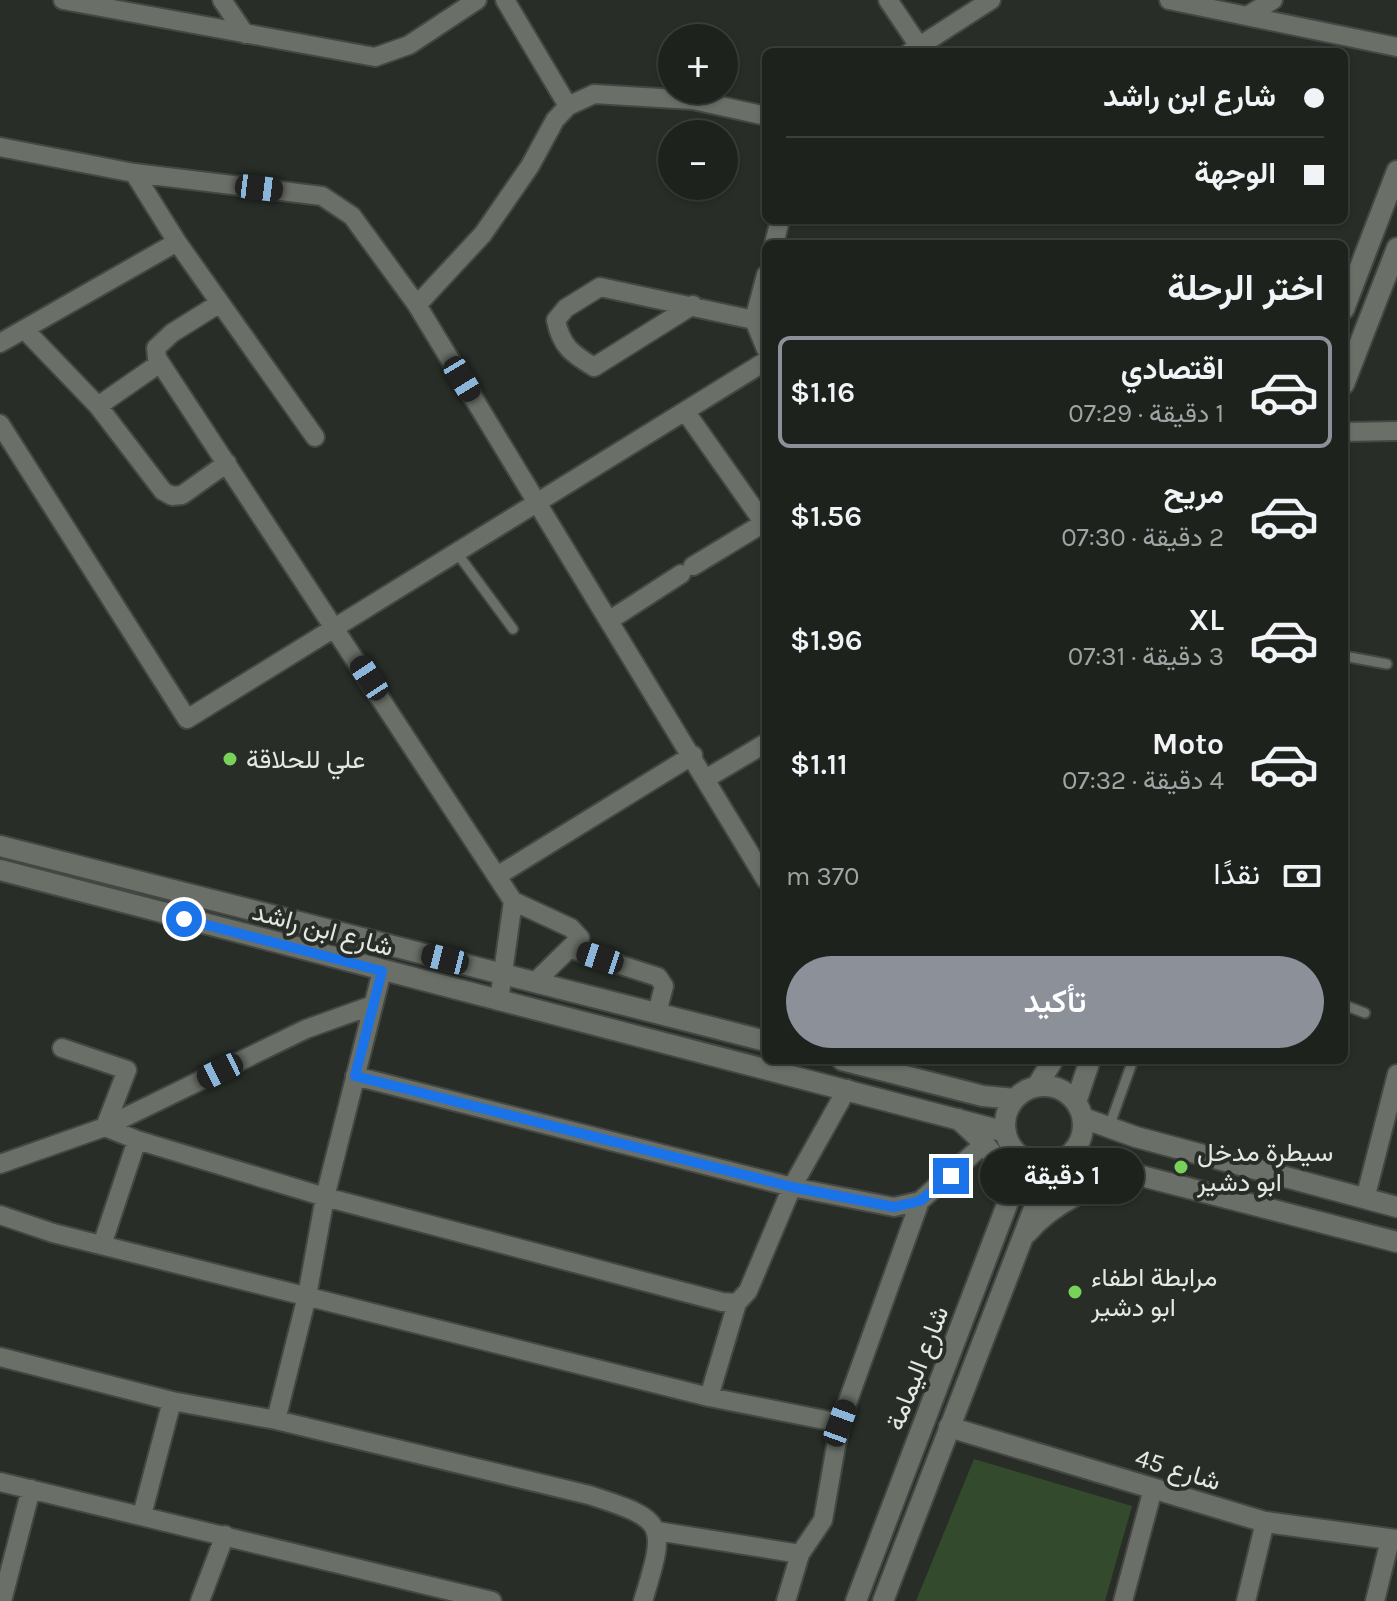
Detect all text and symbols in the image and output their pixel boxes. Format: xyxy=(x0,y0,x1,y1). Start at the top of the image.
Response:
map controls xyxy=(658,24,738,200)
button: + xyxy=(658,24,738,104)
text: شارع ابن راشد xyxy=(1103,78,1276,114)
button: − xyxy=(658,120,738,200)
text: الوجهة xyxy=(1194,155,1276,191)
car xyxy=(234,173,284,203)
text: اختر الرحلة xyxy=(1167,267,1324,309)
text: اقتصادي xyxy=(1121,351,1224,387)
car xyxy=(439,352,485,406)
icon: car xyxy=(1248,356,1320,428)
text: $1.16 xyxy=(790,374,855,410)
text: 1 دقيقة · 07:29 xyxy=(1068,398,1224,429)
text: مريح xyxy=(1164,475,1224,511)
icon: car xyxy=(1248,480,1320,552)
text: $1.56 xyxy=(790,498,862,534)
text: 2 دقيقة · 07:30 xyxy=(1061,522,1224,553)
text: XL xyxy=(1189,602,1224,638)
icon: car xyxy=(1248,604,1320,676)
text: $1.96 xyxy=(790,622,863,658)
text: 3 دقيقة · 07:31 xyxy=(1068,641,1224,672)
car xyxy=(346,651,392,705)
text: Moto xyxy=(1152,726,1224,762)
icon: car xyxy=(1248,728,1320,800)
place label: علي للحلاقة xyxy=(246,744,365,780)
text: $1.11 xyxy=(790,746,848,782)
marker: علي للحلاقة xyxy=(221,750,239,768)
text: 4 دقيقة · 07:32 xyxy=(1062,765,1224,796)
icon: cash xyxy=(1280,854,1324,898)
text: نقدًا xyxy=(1214,856,1260,892)
text: 370 m xyxy=(786,861,860,892)
street label: شارع ابن راشد xyxy=(249,896,397,965)
route start xyxy=(166,901,202,937)
car xyxy=(573,939,627,977)
car xyxy=(419,942,471,976)
button: تأكيد xyxy=(786,956,1324,1048)
car xyxy=(193,1050,247,1092)
place label: سيطرة مدخل ابو دشير xyxy=(1196,1137,1333,1198)
callout: 1 دقيقة xyxy=(979,1148,1143,1204)
route end xyxy=(933,1158,969,1194)
marker: سيطرة مدخل ابو دشير xyxy=(1172,1158,1190,1176)
text: 1 دقيقة xyxy=(1024,1160,1100,1191)
place label: مرابطة اطفاء ابو دشير xyxy=(1090,1262,1217,1323)
marker: مرابطة اطفاء ابو دشير xyxy=(1066,1283,1084,1301)
street label: شارع اليمامة xyxy=(880,1302,957,1435)
car xyxy=(821,1396,859,1450)
street label: شارع 45 xyxy=(1131,1442,1224,1499)

